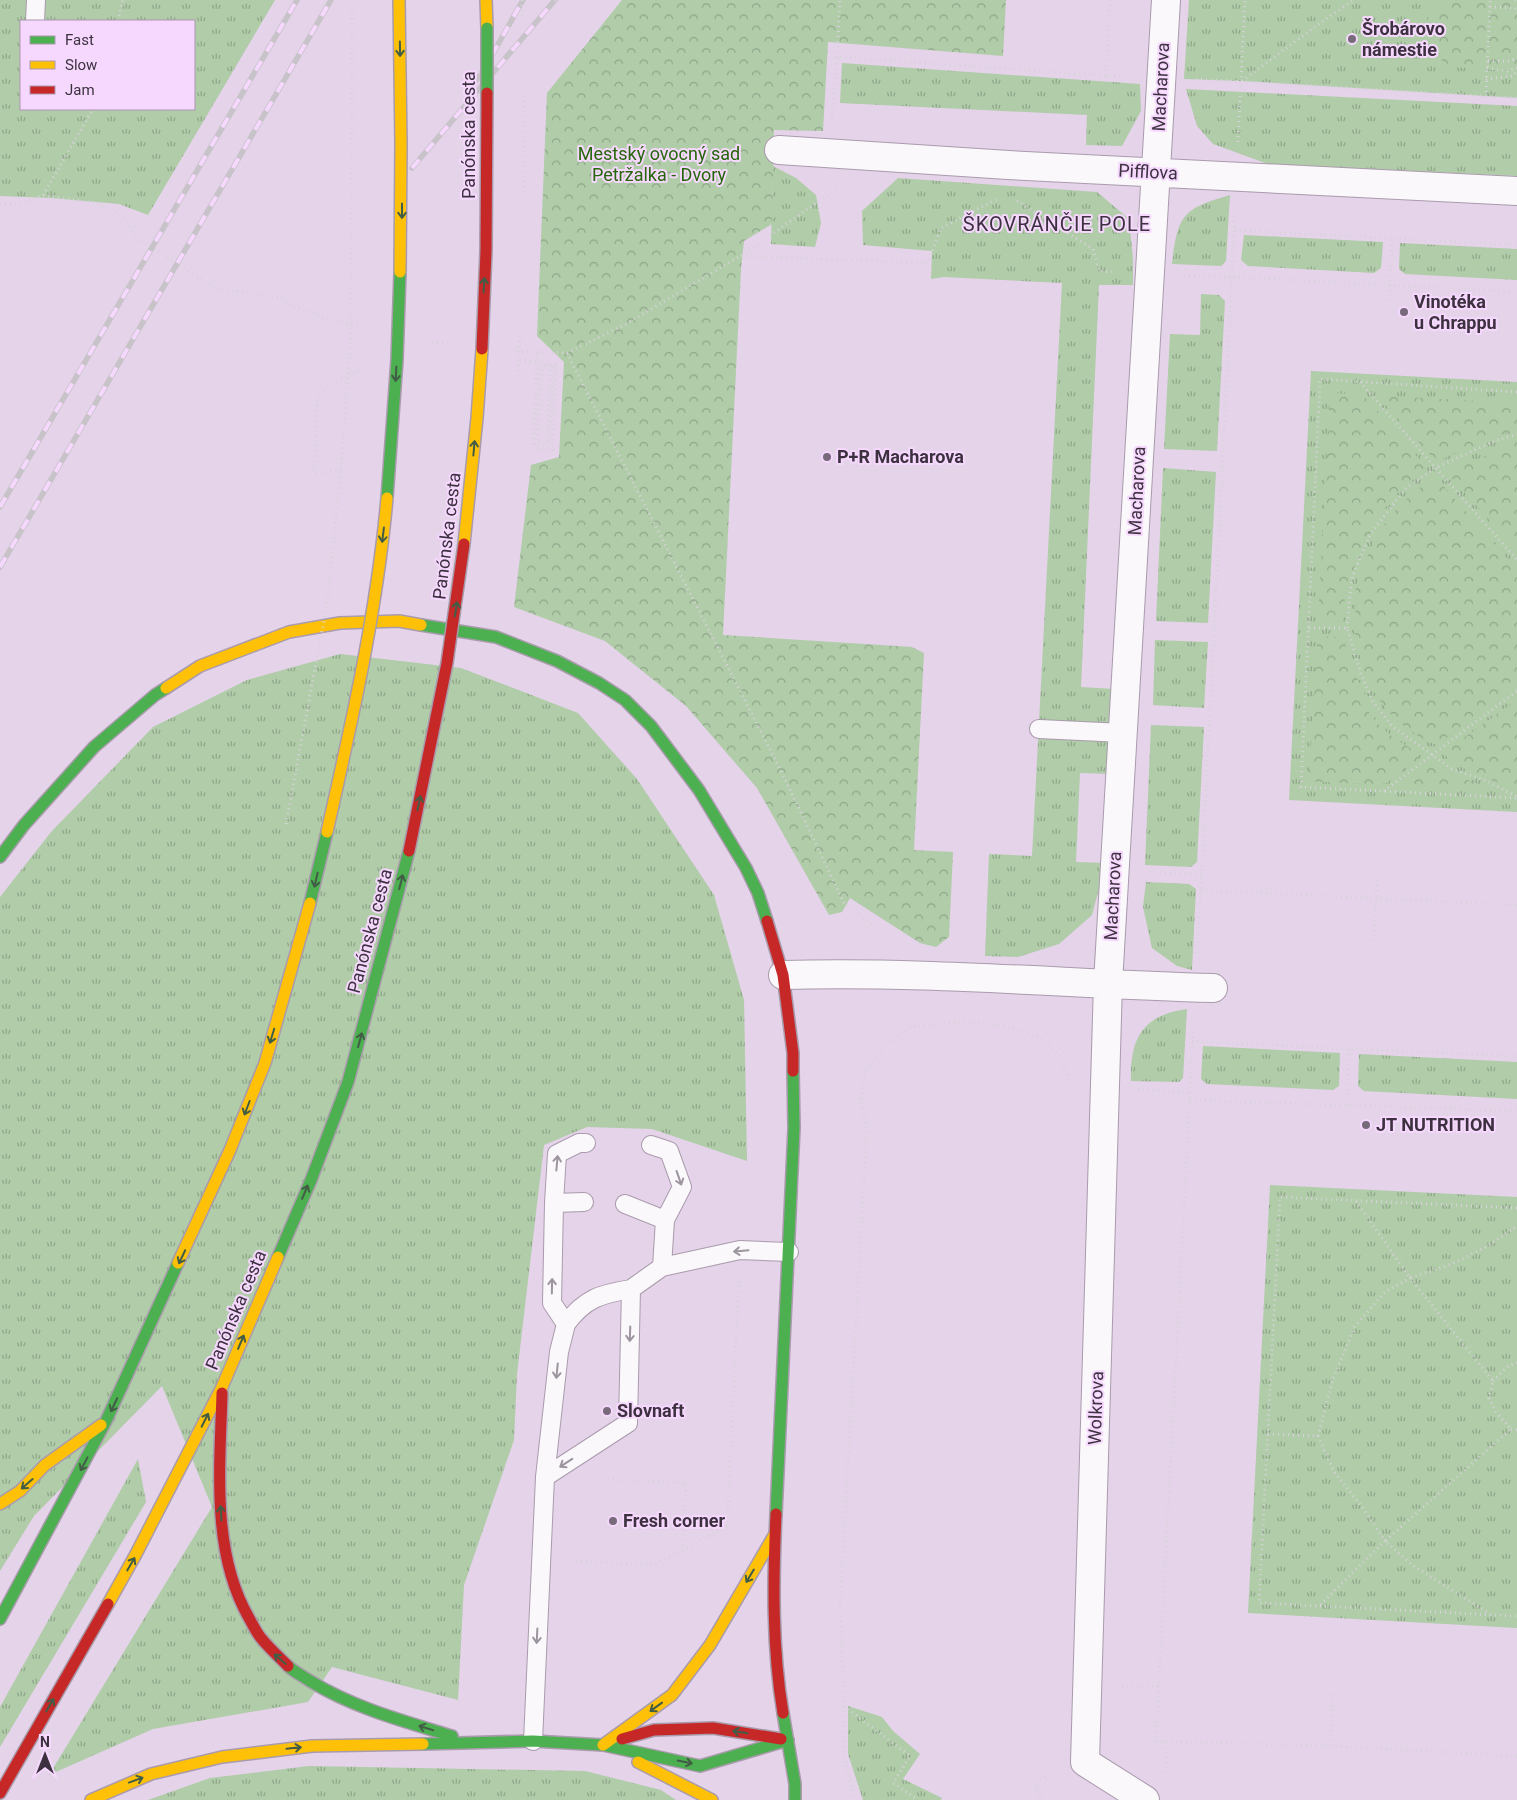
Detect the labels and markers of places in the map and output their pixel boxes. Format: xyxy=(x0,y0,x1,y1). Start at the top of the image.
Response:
place label: Šrobárovo námestie xyxy=(1362,18,1445,60)
marker: Šrobárovo námestie xyxy=(1346,33,1358,45)
place label: Vinotéka u Chrappu xyxy=(1414,291,1497,333)
marker: Vinotéka u Chrappu xyxy=(1398,306,1410,318)
place label: P+R Macharova xyxy=(837,446,964,467)
marker: P+R Macharova xyxy=(821,451,833,463)
place label: JT NUTRITION xyxy=(1376,1114,1495,1135)
marker: JT NUTRITION xyxy=(1360,1119,1372,1131)
place label: Slovnaft xyxy=(617,1400,684,1421)
marker: Slovnaft xyxy=(601,1405,613,1417)
place label: Fresh corner xyxy=(623,1510,726,1531)
marker: Fresh corner xyxy=(607,1515,619,1527)

